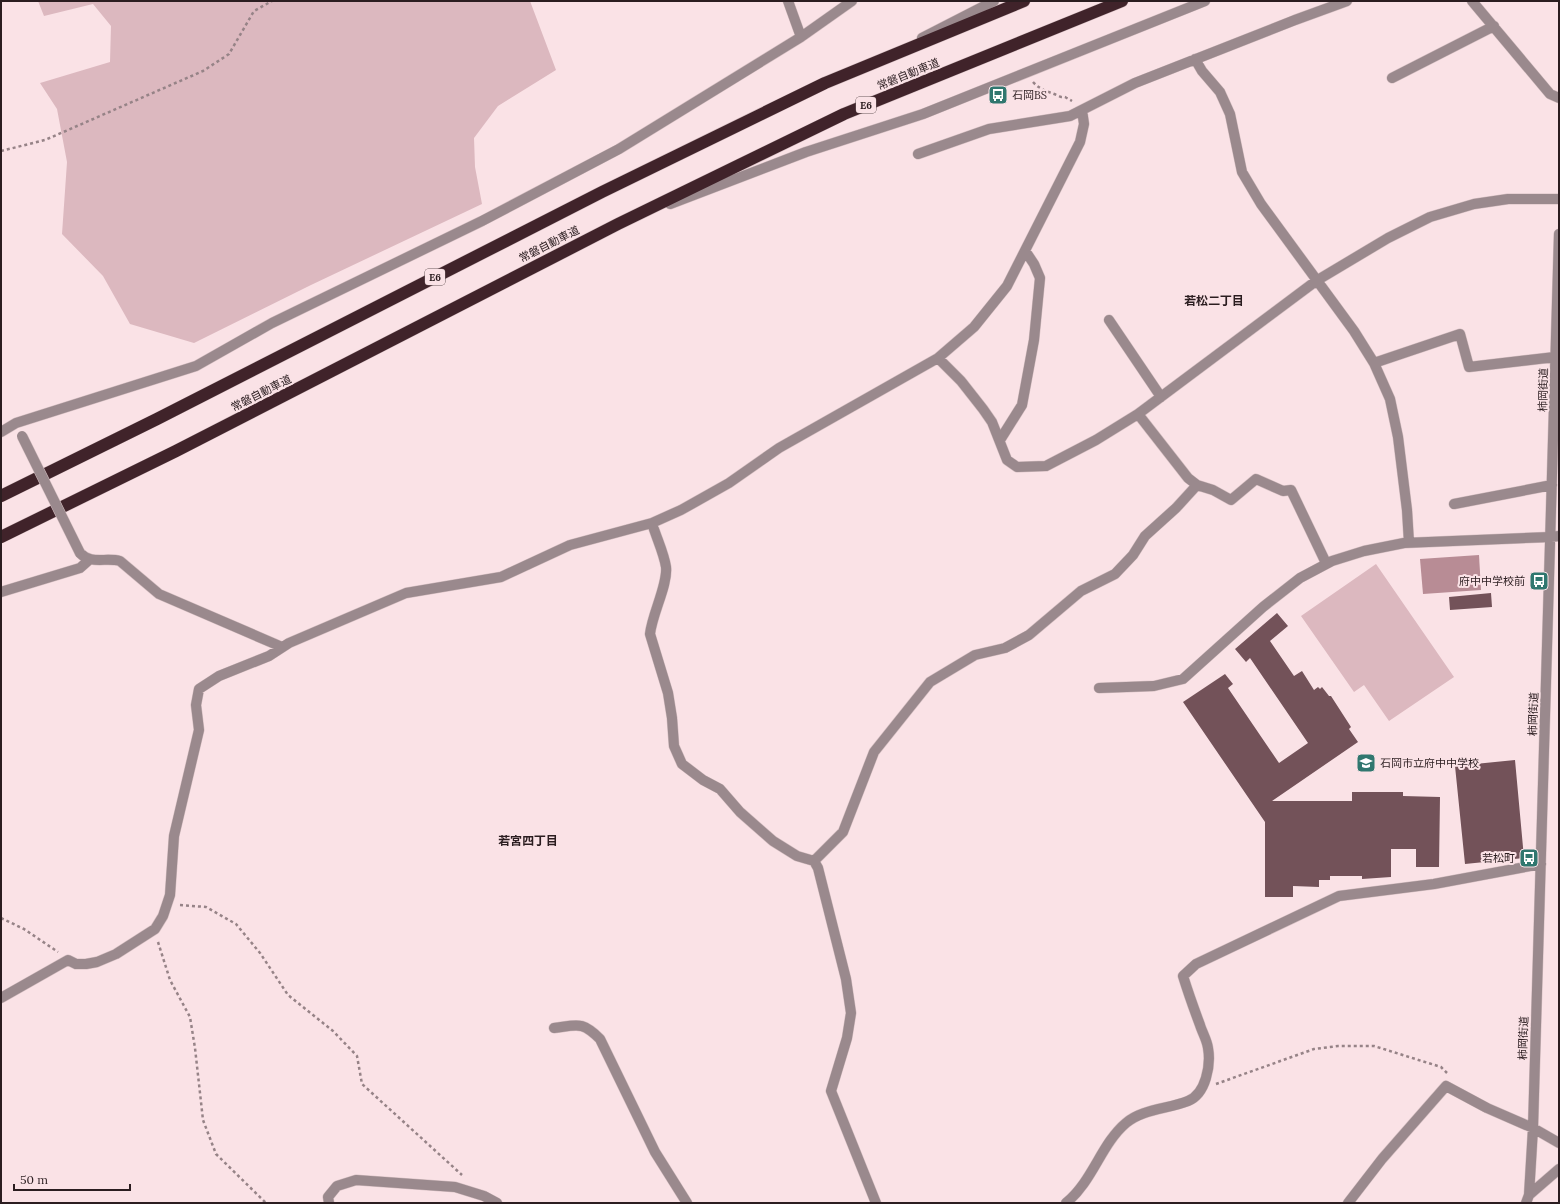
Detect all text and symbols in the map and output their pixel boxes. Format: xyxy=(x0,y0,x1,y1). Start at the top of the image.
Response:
street label: 常磐自動車道 xyxy=(875,55,941,93)
bus stop icon: 石岡BS xyxy=(987,84,1009,106)
place label: 石岡BS xyxy=(1012,88,1047,102)
road number: E6 xyxy=(856,97,876,113)
street label: 常磐自動車道 xyxy=(516,223,582,265)
road number: E6 xyxy=(425,269,445,285)
district label: 若松二丁目 xyxy=(1184,293,1244,308)
street label: 柿岡街道 xyxy=(1536,368,1550,412)
street label: 常磐自動車道 xyxy=(228,372,294,414)
bus stop icon: 府中中学校前 xyxy=(1528,570,1550,592)
place label: 府中中学校前 xyxy=(1459,574,1525,588)
street label: 柿岡街道 xyxy=(1525,692,1541,736)
school or university icon: 石岡市立府中中学校 xyxy=(1355,752,1377,774)
place label: 石岡市立府中中学校 xyxy=(1380,756,1479,770)
district label: 若宮四丁目 xyxy=(498,833,558,848)
bus stop icon: 若松町 xyxy=(1518,847,1540,869)
place label: 若松町 xyxy=(1482,851,1515,865)
street label: 柿岡街道 xyxy=(1515,1016,1531,1060)
scale bar xyxy=(14,1166,130,1192)
text: 50 m xyxy=(20,1172,48,1187)

